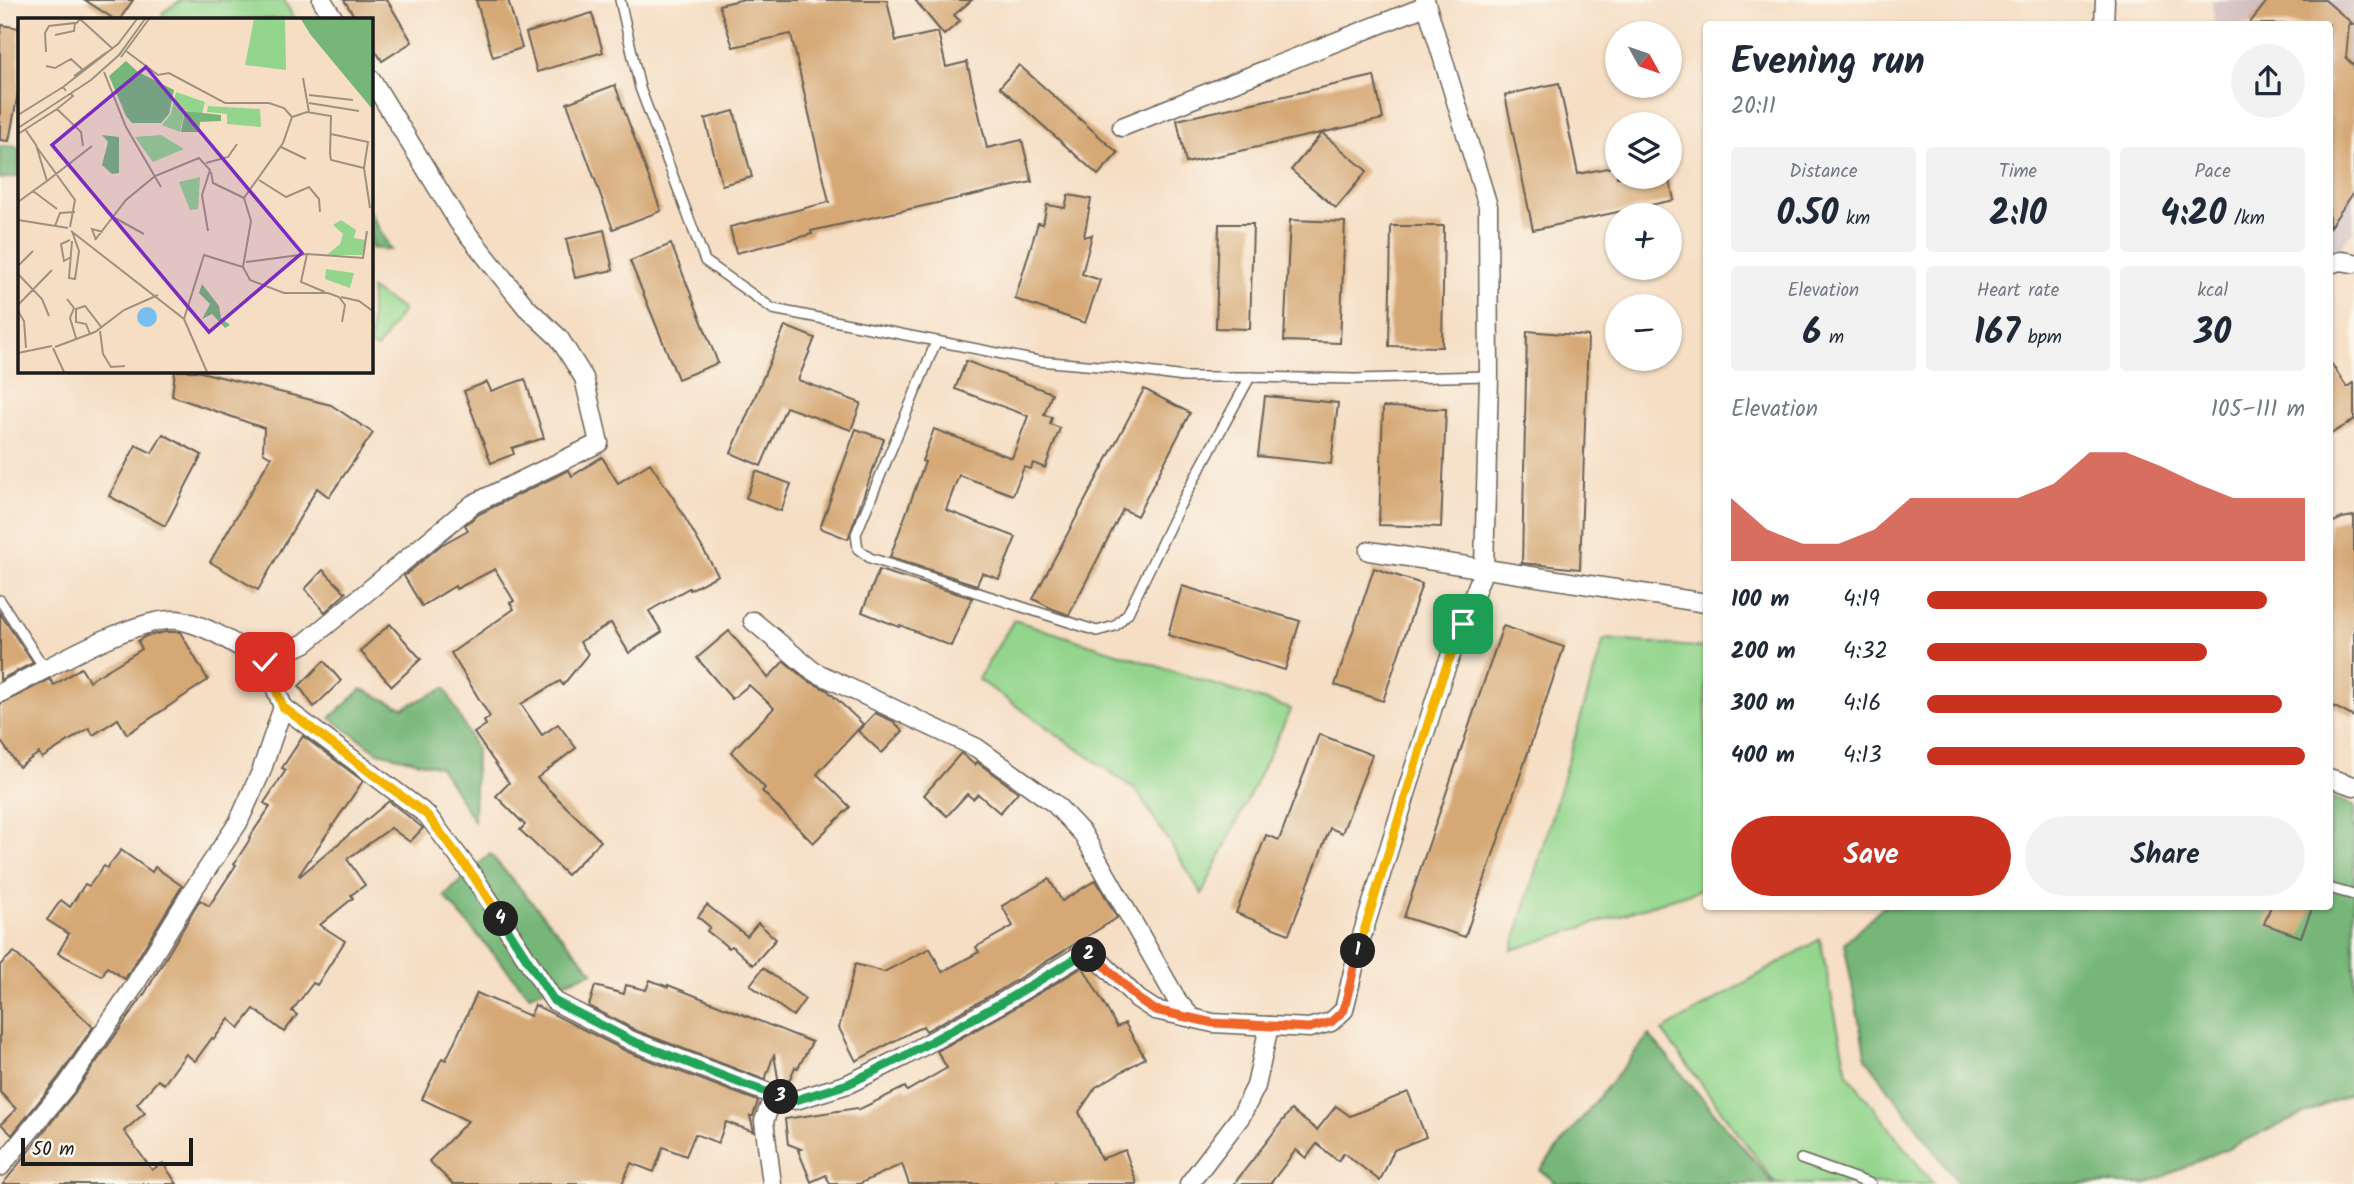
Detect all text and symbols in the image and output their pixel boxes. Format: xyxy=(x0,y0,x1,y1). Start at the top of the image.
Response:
inset map xyxy=(18,18,373,373)
north arrow xyxy=(1605,21,1682,98)
map controls xyxy=(1605,21,1682,371)
text: Evening run xyxy=(1731,33,1925,93)
button: share xyxy=(2231,44,2305,118)
text: 20:11 xyxy=(1731,89,1776,125)
button: layers xyxy=(1605,112,1682,189)
text: Distance xyxy=(1789,157,1857,187)
text: Time xyxy=(1999,157,2037,187)
text: Pace xyxy=(2195,157,2231,187)
text: 0.50 xyxy=(1777,187,1838,243)
text: 2:10 xyxy=(1989,187,2047,243)
text: 4:20 xyxy=(2160,187,2226,243)
button: + xyxy=(1605,203,1682,280)
text: km xyxy=(1838,204,1870,234)
text: /km xyxy=(2226,204,2265,234)
text: Elevation xyxy=(1787,276,1859,306)
text: Heart rate xyxy=(1977,276,2059,306)
text: kcal xyxy=(2197,276,2228,306)
button: − xyxy=(1605,294,1682,371)
text: 6 xyxy=(1802,306,1821,362)
text: 167 xyxy=(1974,306,2020,362)
text: 30 xyxy=(2194,306,2231,362)
text: m xyxy=(1821,323,1844,353)
text: bpm xyxy=(2020,323,2062,353)
text: Elevation xyxy=(1731,392,1818,428)
text: 105–111 m xyxy=(2211,392,2305,428)
text: 100 m xyxy=(1731,582,1789,618)
text: 4:19 xyxy=(1843,582,1880,618)
pin xyxy=(1433,594,1493,654)
icon: arrive xyxy=(1444,605,1482,643)
pin xyxy=(235,632,295,692)
text: 200 m xyxy=(1731,634,1796,670)
text: 4:32 xyxy=(1843,634,1888,670)
icon: check xyxy=(246,643,284,681)
text: 300 m xyxy=(1731,686,1795,722)
text: 4:16 xyxy=(1843,686,1881,722)
text: 400 m xyxy=(1731,738,1795,774)
text: 4:13 xyxy=(1843,738,1882,774)
button: Save xyxy=(1731,816,2011,896)
button: Share xyxy=(2025,816,2305,896)
pin: 4 xyxy=(484,902,518,936)
text: 4 xyxy=(495,903,506,933)
pin: 1 xyxy=(1340,934,1376,968)
text: 1 xyxy=(1355,935,1360,965)
pin: 2 xyxy=(1072,937,1106,972)
text: 2 xyxy=(1083,939,1094,969)
pin: 3 xyxy=(764,1080,798,1114)
text: 3 xyxy=(775,1081,786,1111)
scale bar xyxy=(21,1135,192,1167)
text: 50 m xyxy=(32,1135,74,1165)

